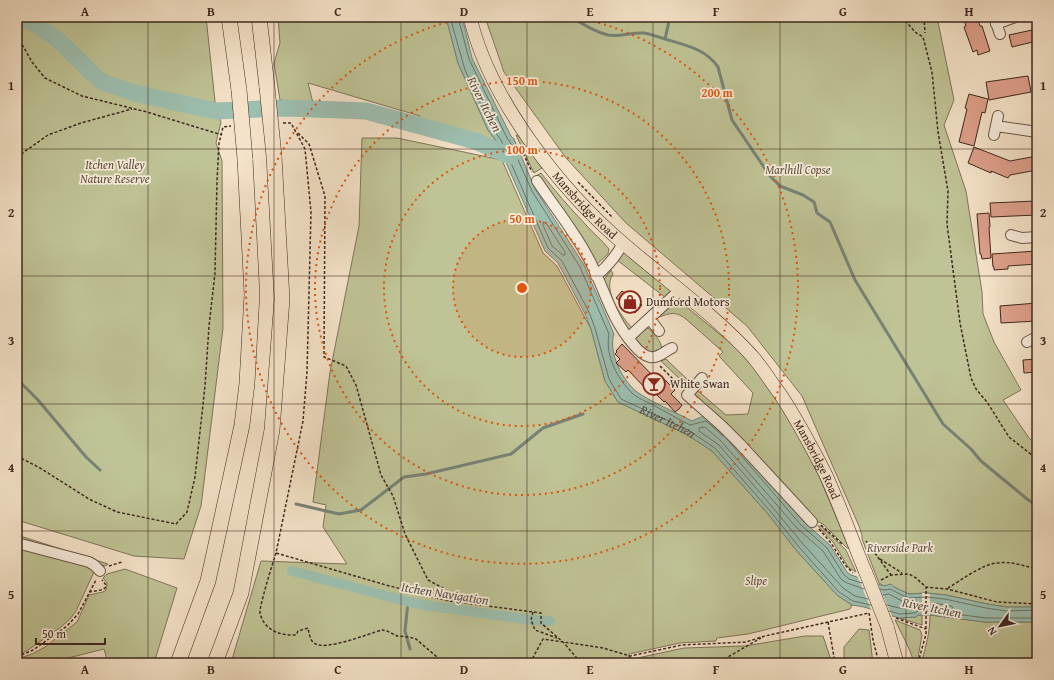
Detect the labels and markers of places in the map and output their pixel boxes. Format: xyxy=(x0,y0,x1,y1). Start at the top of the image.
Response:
centre of rings xyxy=(515,281,529,295)
shop icon: Dumford Motors xyxy=(617,289,643,315)
place label: Dumford Motors xyxy=(646,293,730,310)
bar icon: White Swan xyxy=(641,371,667,397)
place label: White Swan xyxy=(670,375,730,392)

